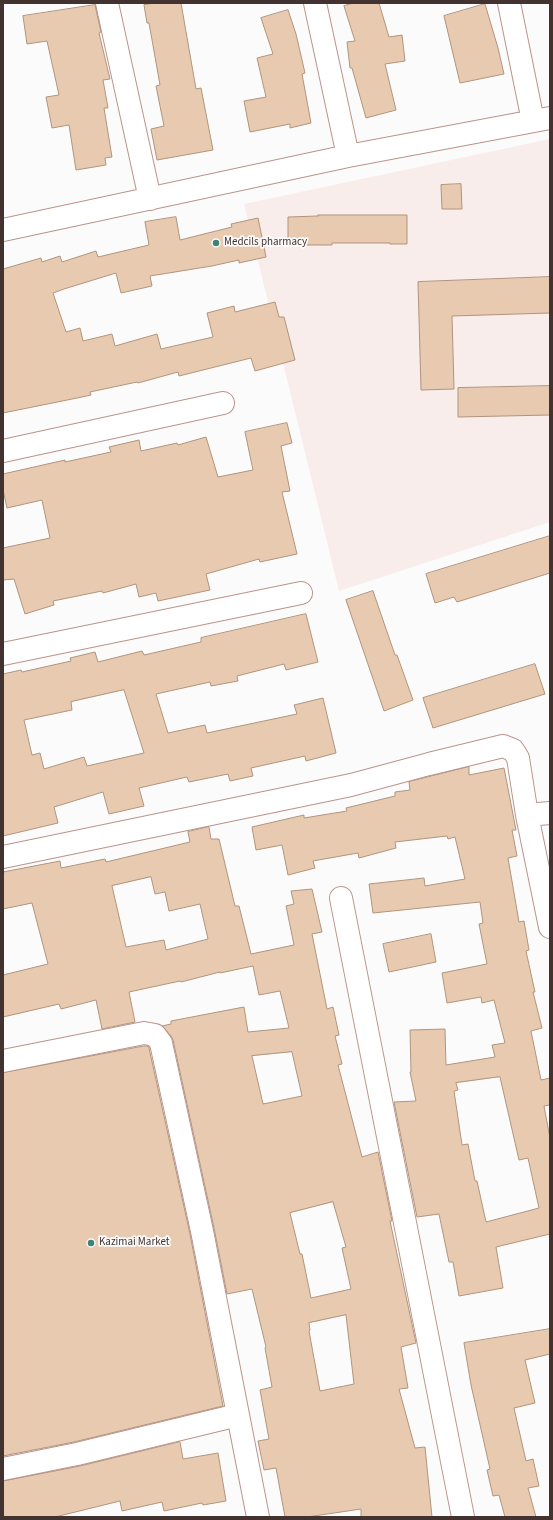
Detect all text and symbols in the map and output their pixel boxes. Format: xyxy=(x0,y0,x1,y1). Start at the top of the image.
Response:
place label: Medcils pharmacy xyxy=(224,236,307,250)
marker: Medcils pharmacy xyxy=(211,238,221,248)
place label: Kazimai Market xyxy=(99,1236,170,1250)
marker: Kazimai Market xyxy=(86,1238,96,1248)

